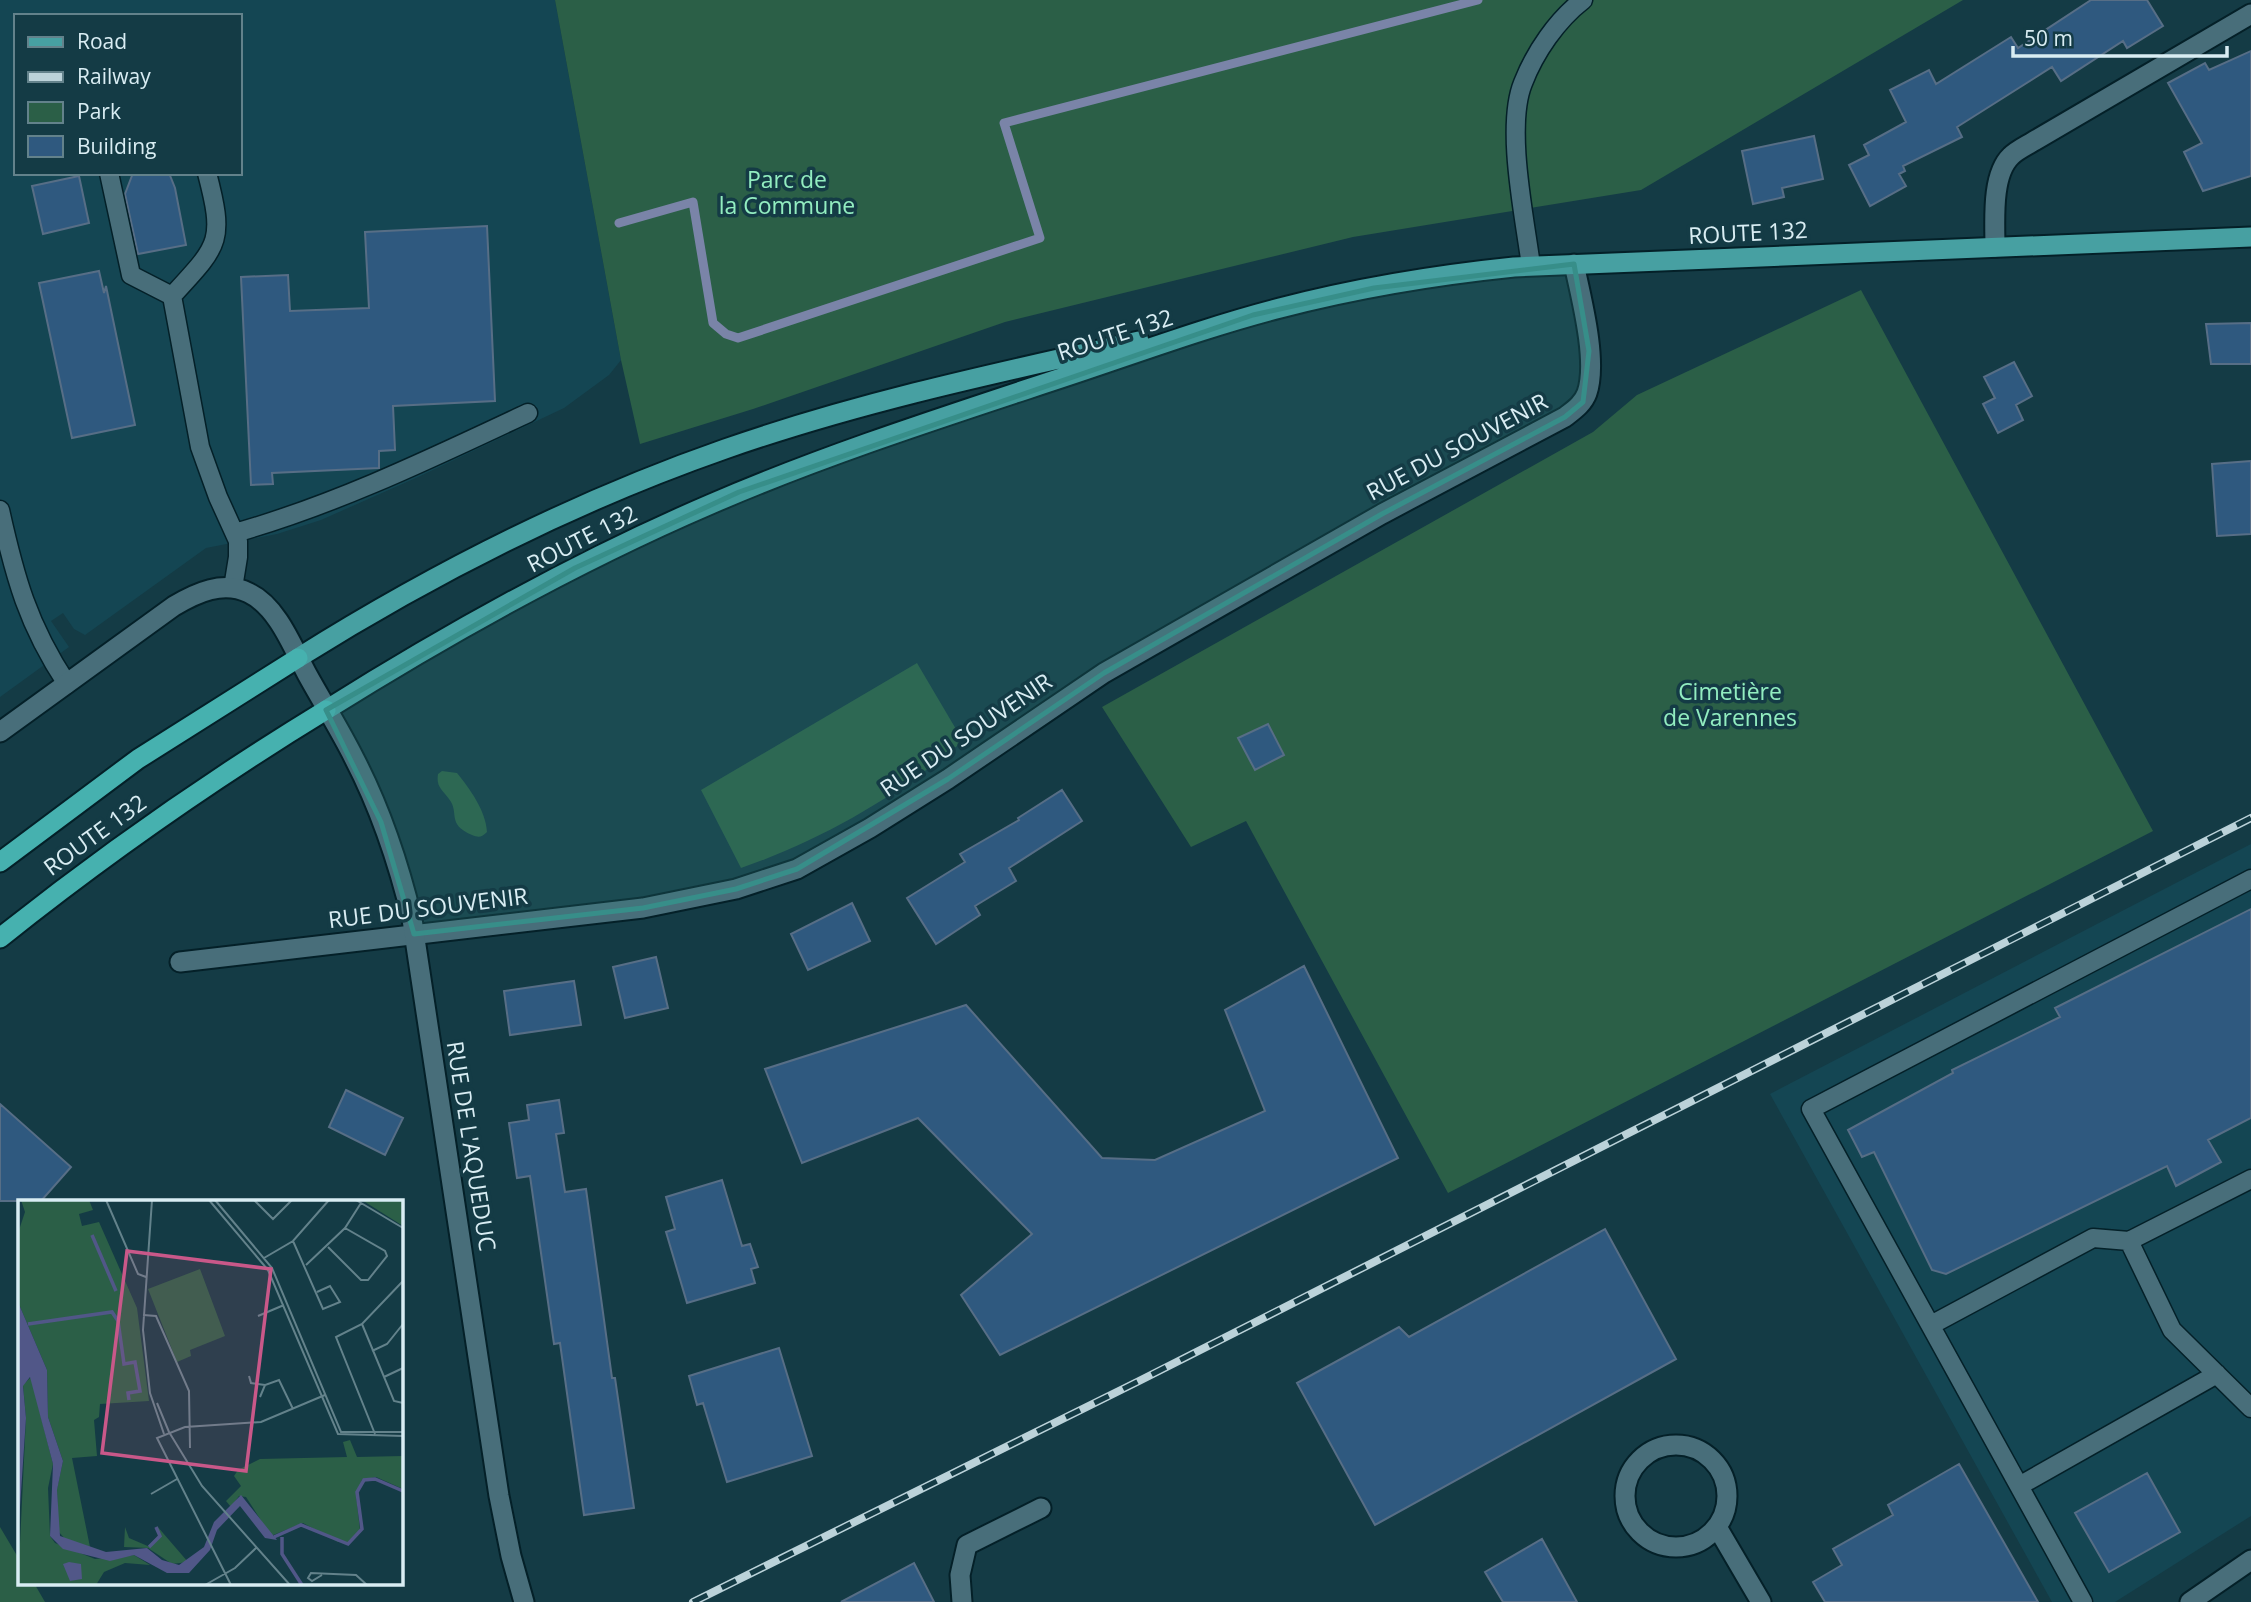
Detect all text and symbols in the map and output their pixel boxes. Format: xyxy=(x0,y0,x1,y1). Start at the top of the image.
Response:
legend xyxy=(14,14,242,175)
scale bar xyxy=(2013,14,2226,58)
text: 50 m xyxy=(2024,24,2073,52)
text: Road xyxy=(77,27,127,55)
text: Railway xyxy=(77,62,151,90)
text: Park xyxy=(77,97,121,125)
text: Building xyxy=(77,132,156,160)
park label: Parc de la Commune xyxy=(719,163,855,221)
street label: ROUTE 132 xyxy=(1687,213,1809,251)
street label: ROUTE 132 xyxy=(1053,300,1177,368)
street label: RUE DU SOUVENIR xyxy=(1360,385,1553,507)
street label: ROUTE 132 xyxy=(521,497,642,580)
street label: RUE DU SOUVENIR xyxy=(873,665,1058,804)
park label: Cimetière de Varennes xyxy=(1663,675,1797,733)
street label: ROUTE 132 xyxy=(37,786,152,882)
street label: RUE DU SOUVENIR xyxy=(326,879,530,935)
street label: RUE DE L'AQUEDUC xyxy=(440,1039,504,1253)
inset map xyxy=(18,1200,402,1584)

